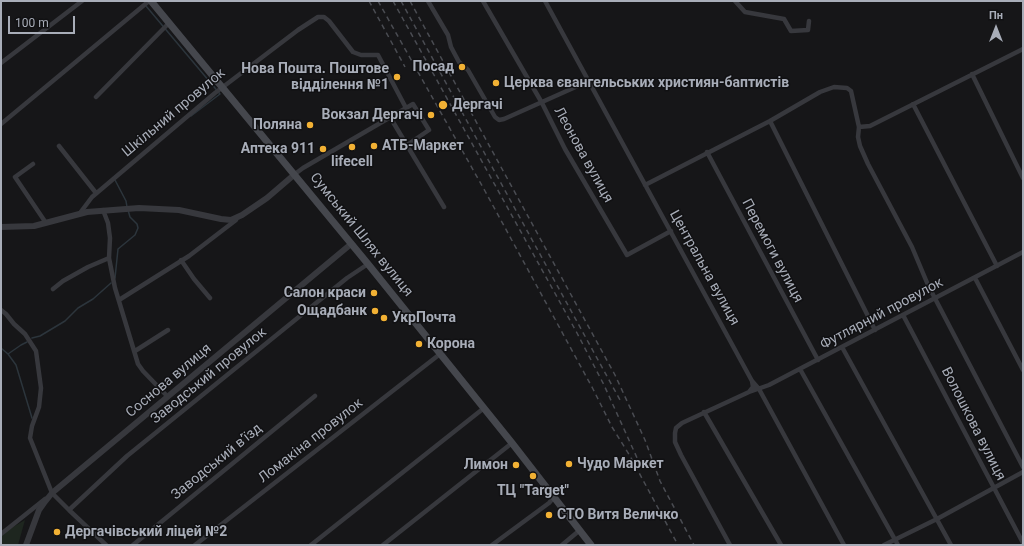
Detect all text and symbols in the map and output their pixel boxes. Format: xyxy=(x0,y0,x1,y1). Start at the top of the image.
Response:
scale bar xyxy=(10,8,77,34)
north arrow xyxy=(976,8,1016,48)
text: Пн xyxy=(989,9,1003,22)
text: 100 m xyxy=(15,16,49,30)
place label: Посад xyxy=(413,59,454,75)
place label: Нова Пошта. Поштове відділення №1 xyxy=(241,61,389,94)
marker: Посад xyxy=(457,62,467,72)
street label: Шкільний провулок xyxy=(119,65,229,161)
marker: Нова Пошта. Поштове відділення №1 xyxy=(392,72,402,82)
place label: Церква євангельських християн-баптистів xyxy=(504,75,789,91)
marker: Церква євангельських християн-баптистів xyxy=(491,78,501,88)
place label: Дергачі xyxy=(452,97,503,113)
marker: Дергачі xyxy=(437,99,449,111)
street label: Леонова вулиця xyxy=(550,104,616,206)
place label: Вокзал Дергачі xyxy=(321,107,423,123)
marker: Вокзал Дергачі xyxy=(426,110,436,120)
place label: Поляна xyxy=(253,117,302,133)
marker: Поляна xyxy=(305,120,315,130)
place label: АТБ-Маркет xyxy=(382,138,464,154)
place label: Аптека 911 xyxy=(241,141,315,157)
marker: АТБ-Маркет xyxy=(369,141,379,151)
marker: lifecell xyxy=(347,142,357,152)
marker: Аптека 911 xyxy=(318,144,328,154)
place label: lifecell xyxy=(331,154,373,170)
street label: Сумський Шлях вулиця xyxy=(306,170,416,300)
street label: Перемоги вулиця xyxy=(738,196,806,306)
street label: Центральна вулиця xyxy=(665,207,743,329)
street label: Футлярний провулок xyxy=(818,274,946,354)
place label: Салон краси xyxy=(284,285,366,301)
marker: Салон краси xyxy=(369,288,379,298)
place label: Ощадбанк xyxy=(297,303,367,319)
marker: Ощадбанк xyxy=(370,306,380,316)
place label: УкрПочта xyxy=(392,310,456,326)
marker: УкрПочта xyxy=(379,313,389,323)
street label: Заводський провулок xyxy=(148,324,270,428)
place label: Корона xyxy=(427,336,475,352)
marker: Корона xyxy=(414,339,424,349)
street label: Соснова вулиця xyxy=(123,340,215,422)
street label: Волошкова вулиця xyxy=(937,364,1009,484)
street label: Ломакіна провулок xyxy=(255,395,367,487)
street label: Заводський в’їзд xyxy=(168,420,266,504)
place label: Чудо Маркет xyxy=(577,456,664,472)
place label: Лимон xyxy=(464,457,508,473)
marker: Чудо Маркет xyxy=(564,459,574,469)
marker: Лимон xyxy=(511,460,521,470)
marker: ТЦ "Target" xyxy=(528,471,538,481)
place label: ТЦ "Target" xyxy=(497,483,569,499)
place label: СТО Витя Величко xyxy=(557,507,678,523)
marker: СТО Витя Величко xyxy=(544,510,554,520)
place label: Дергачівський ліцей №2 xyxy=(65,524,227,540)
marker: Дергачівський ліцей №2 xyxy=(52,527,62,537)

